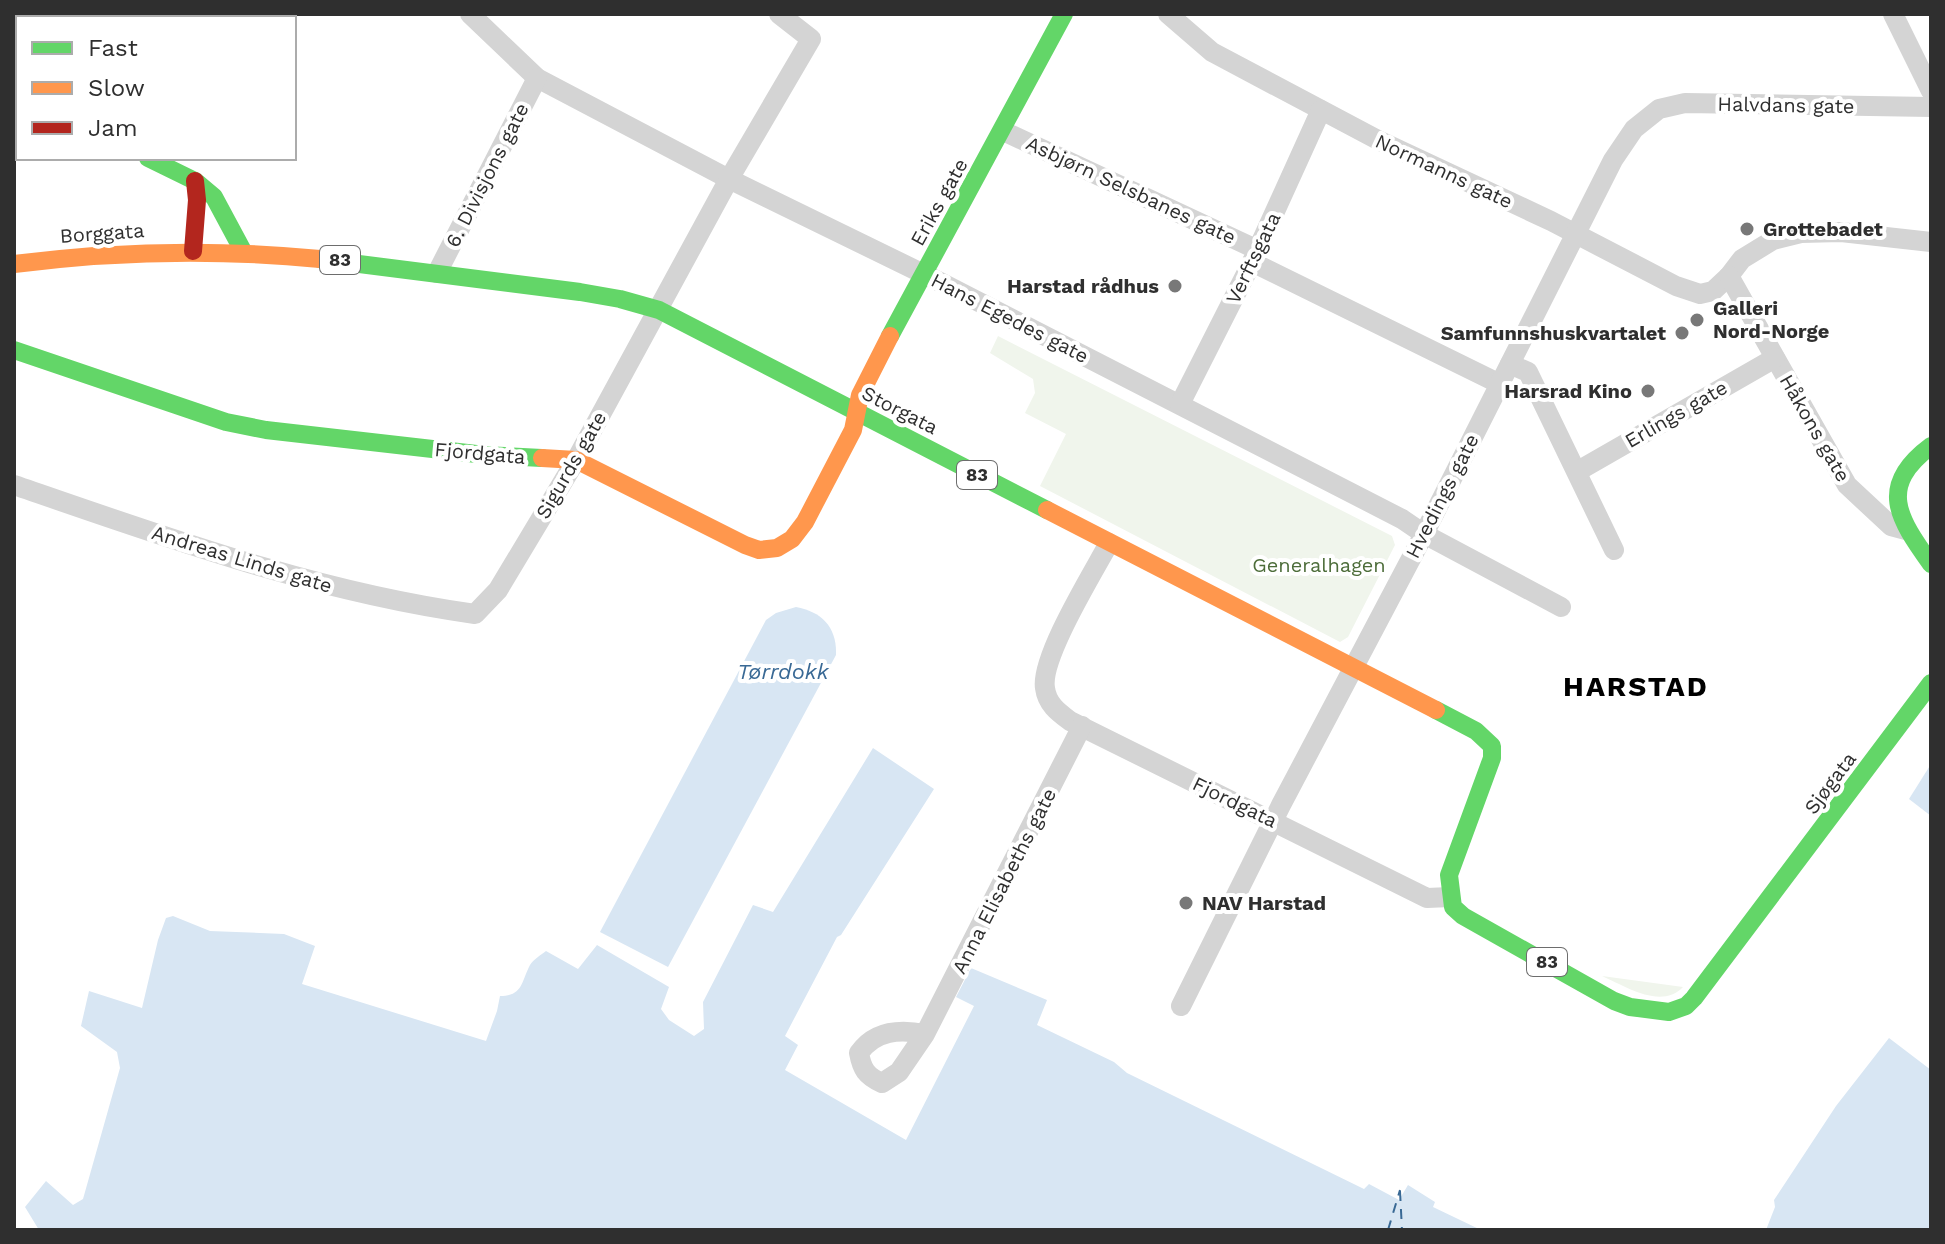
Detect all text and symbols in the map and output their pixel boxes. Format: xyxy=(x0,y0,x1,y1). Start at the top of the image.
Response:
legend xyxy=(16,16,296,160)
text: Fast xyxy=(88,34,138,62)
text: Slow xyxy=(88,74,145,102)
street label: Halvdans gate xyxy=(1717,92,1855,118)
street label: 6. Divisjons gate xyxy=(440,99,534,251)
text: Jam xyxy=(88,114,138,142)
street label: Normanns gate xyxy=(1372,129,1516,213)
street label: Asbjørn Selsbanes gate xyxy=(1022,131,1240,249)
street label: Eriks gate xyxy=(905,154,973,250)
street label: Verftsgata xyxy=(1221,208,1285,308)
place label: Grottebadet xyxy=(1763,217,1883,241)
street label: Borggata xyxy=(59,218,145,248)
marker: Grottebadet xyxy=(1738,220,1756,238)
road number: 83 xyxy=(320,246,360,274)
street label: Hans Egedes gate xyxy=(927,268,1093,368)
place label: Harstad rådhus xyxy=(1007,274,1159,298)
marker: Harstad rådhus xyxy=(1166,277,1184,295)
place label: Galleri Nord-Norge xyxy=(1713,296,1829,343)
marker: Galleri Nord-Norge xyxy=(1688,311,1706,329)
place label: Samfunnshuskvartalet xyxy=(1441,321,1666,345)
marker: Samfunnshuskvartalet xyxy=(1673,324,1691,342)
street label: Håkons gate xyxy=(1775,370,1855,486)
street label: Erlings gate xyxy=(1621,375,1731,453)
place label: Harsrad Kino xyxy=(1504,379,1632,403)
street label: Storgata xyxy=(858,381,942,439)
marker: Harsrad Kino xyxy=(1639,382,1657,400)
street label: Sigurds gate xyxy=(531,407,611,523)
street label: Hvedings gate xyxy=(1400,430,1484,562)
street label: Fjordgata xyxy=(434,437,526,469)
road number: 83 xyxy=(957,461,997,489)
street label: Andreas Linds gate xyxy=(149,520,335,598)
park label: Generalhagen xyxy=(1252,553,1386,577)
water label: Tørrdokk xyxy=(737,659,830,684)
district label: HARSTAD xyxy=(1563,670,1709,703)
street label: Sjøgata xyxy=(1799,747,1861,819)
street label: Fjordgata xyxy=(1189,771,1281,833)
street label: Anna Elisabeths gate xyxy=(947,784,1061,978)
place label: NAV Harstad xyxy=(1202,891,1326,915)
marker: NAV Harstad xyxy=(1177,894,1195,912)
road number: 83 xyxy=(1527,948,1567,976)

